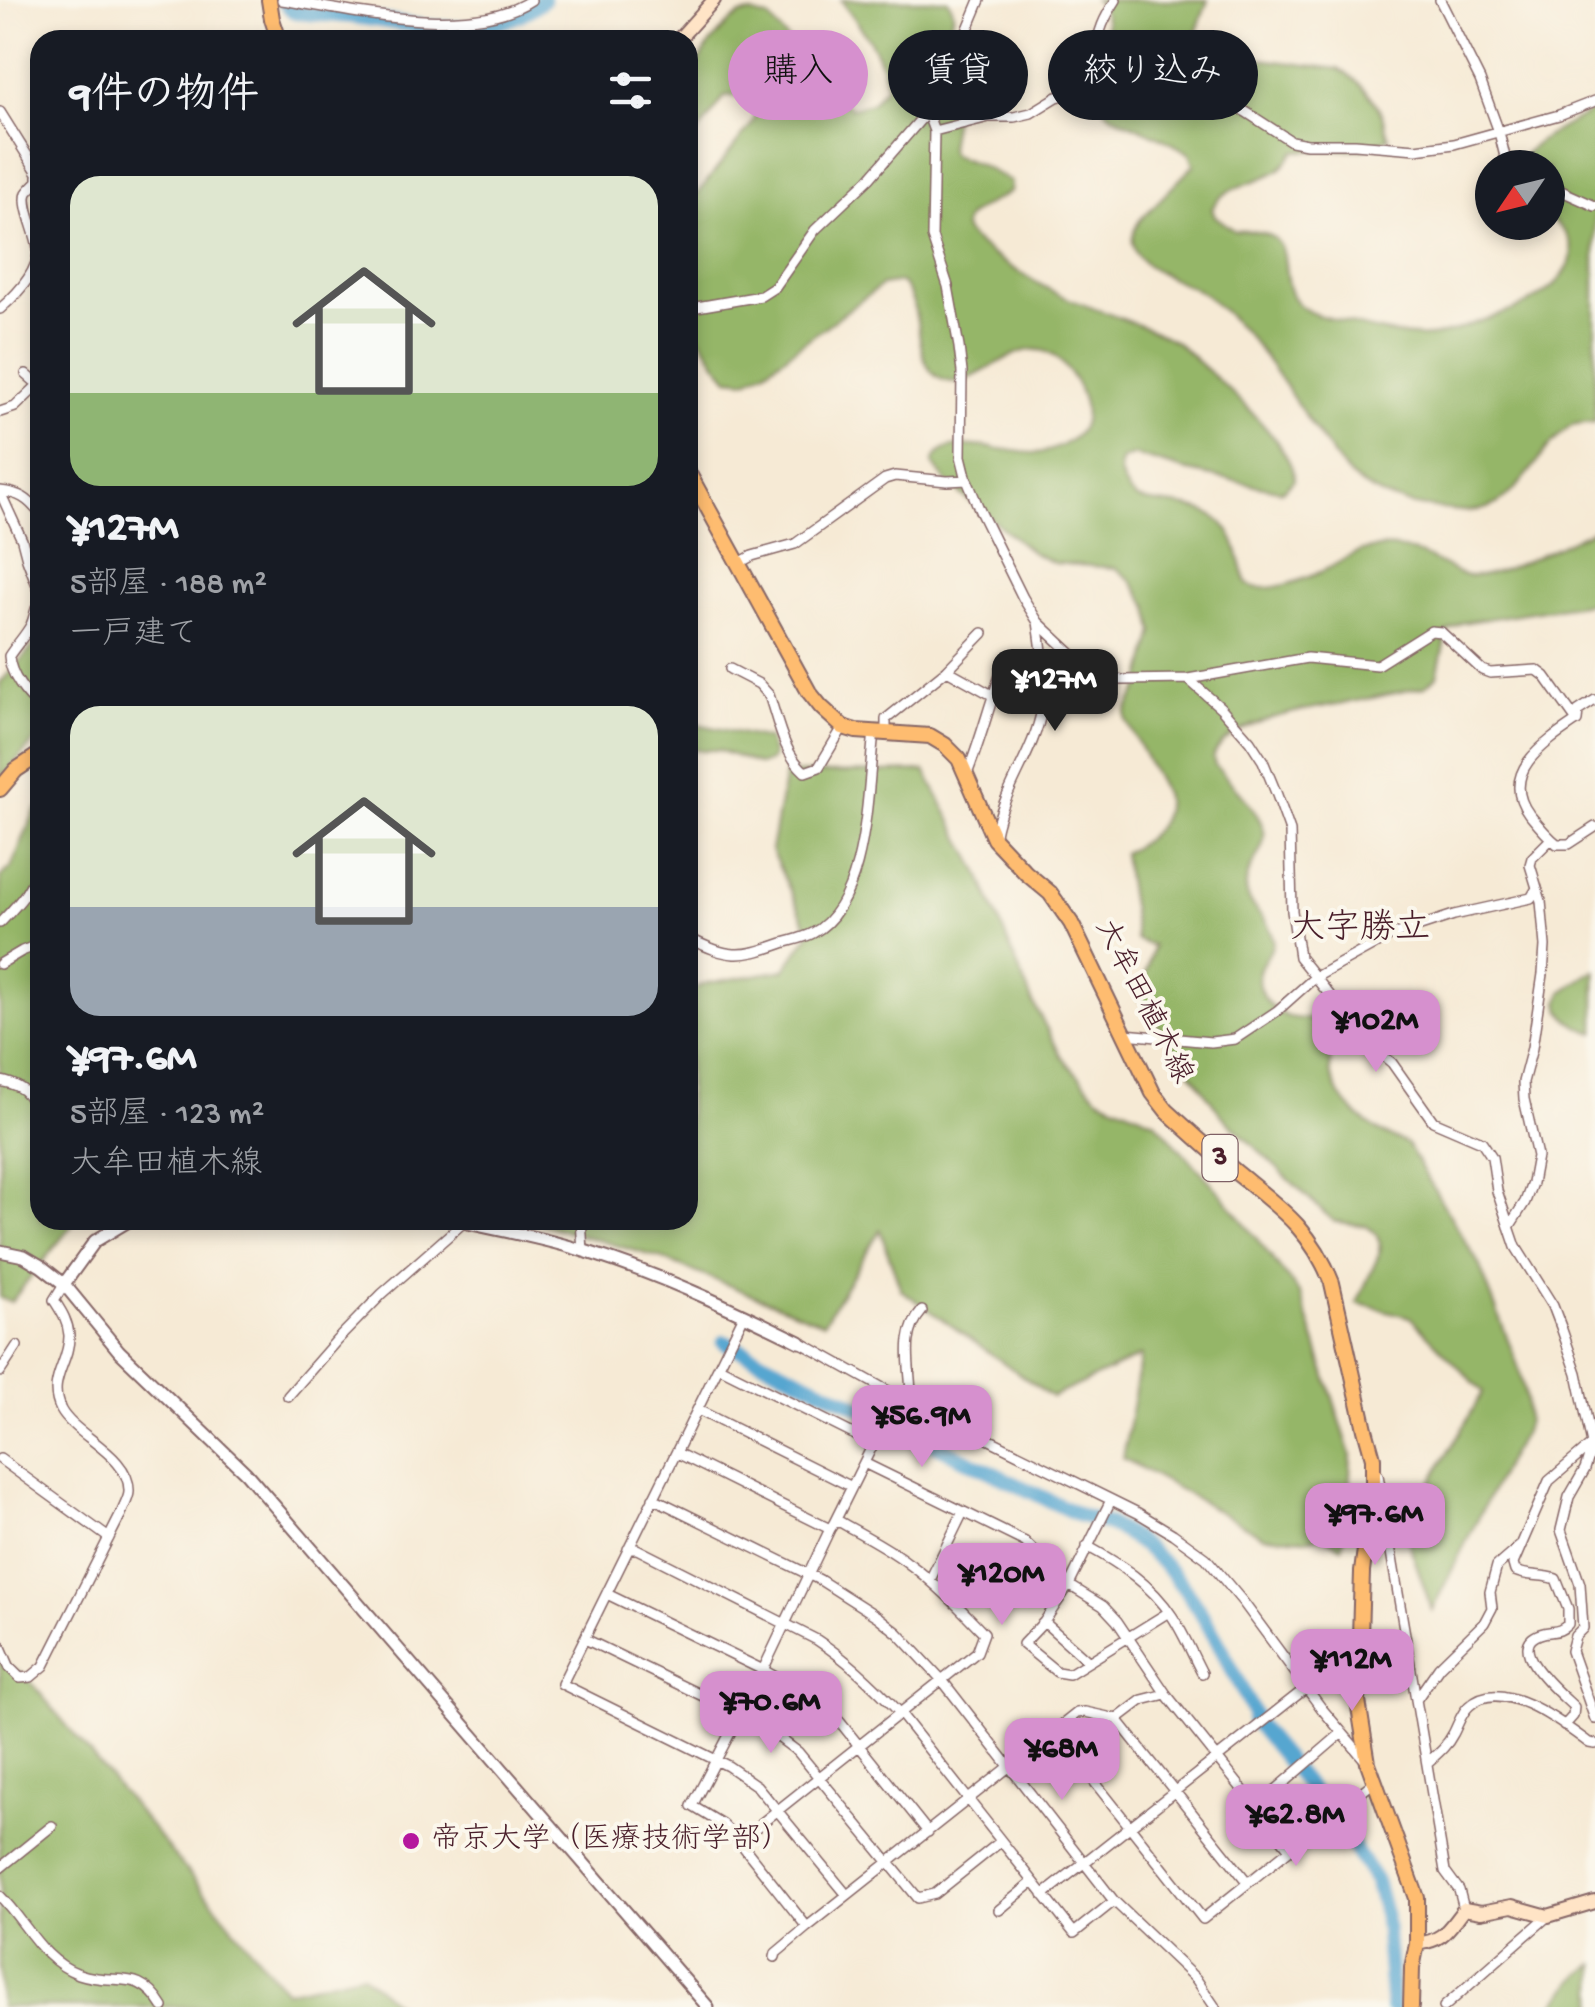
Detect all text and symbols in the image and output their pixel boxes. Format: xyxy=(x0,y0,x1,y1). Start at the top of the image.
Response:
chip: 購入 xyxy=(728,30,868,120)
chip: 賃貸 xyxy=(888,30,1028,120)
chip: 絞り込み xyxy=(1048,30,1258,120)
icon: filters xyxy=(603,63,658,118)
text: 9件の物件 xyxy=(70,74,259,123)
north arrow xyxy=(1475,150,1565,240)
map controls xyxy=(1475,150,1565,240)
icon: home xyxy=(274,241,454,421)
text: ¥127M xyxy=(70,506,178,555)
text: 5部屋 · 188 m² xyxy=(70,567,267,605)
text: 一戸建て xyxy=(70,617,198,655)
pin: ¥127M xyxy=(985,649,1125,734)
text: ¥127M xyxy=(1014,662,1096,700)
icon: home xyxy=(274,771,454,951)
district label: 大字勝立 xyxy=(1290,908,1430,951)
street label: 大牟田植木線 xyxy=(1086,913,1200,1090)
pin: ¥102M xyxy=(1306,990,1446,1075)
text: ¥102M xyxy=(1334,1003,1418,1041)
text: ¥97.6M xyxy=(70,1036,196,1085)
text: 5部屋 · 123 m² xyxy=(70,1097,264,1135)
road number: 3 xyxy=(1202,1135,1238,1181)
text: 大牟田植木線 xyxy=(70,1147,262,1185)
pin: ¥56.9M xyxy=(841,1385,1003,1470)
text: ¥56.9M xyxy=(874,1398,970,1436)
pin: ¥97.6M xyxy=(1294,1483,1456,1568)
text: ¥97.6M xyxy=(1327,1496,1423,1534)
pin: ¥120M xyxy=(932,1543,1072,1628)
text: ¥120M xyxy=(960,1556,1044,1594)
pin: ¥112M xyxy=(1282,1629,1422,1714)
text: ¥112M xyxy=(1313,1642,1391,1680)
pin: ¥70.6M xyxy=(690,1671,852,1756)
text: ¥70.6M xyxy=(722,1684,820,1722)
pin: ¥68M xyxy=(1003,1718,1121,1803)
text: ¥68M xyxy=(1027,1731,1097,1769)
pin: ¥62.8M xyxy=(1215,1784,1377,1869)
text: ¥62.8M xyxy=(1248,1797,1344,1835)
place label: 帝京大学（医療技術学部） xyxy=(431,1822,791,1859)
marker: 帝京大学（医療技術学部） xyxy=(400,1830,422,1852)

